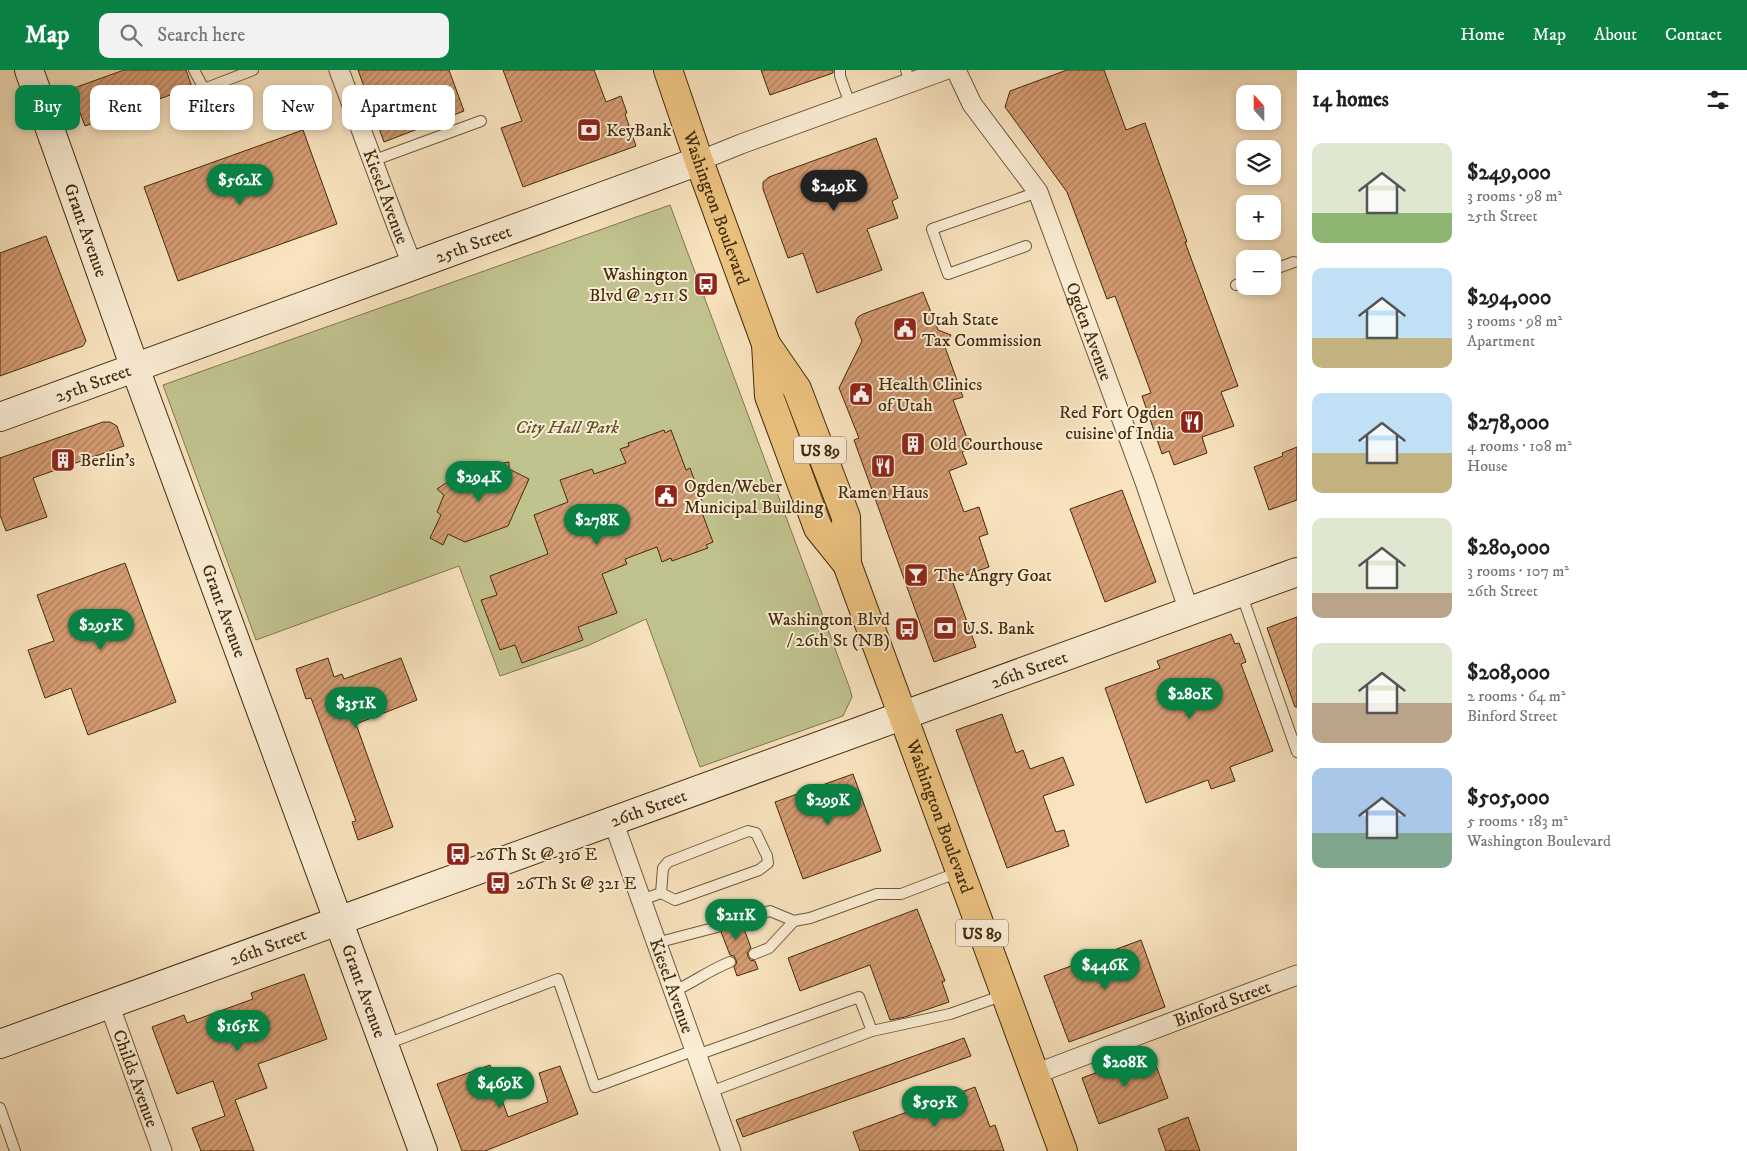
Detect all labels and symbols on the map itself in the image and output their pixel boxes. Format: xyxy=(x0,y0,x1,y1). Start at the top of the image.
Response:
north arrow xyxy=(1236,85,1281,130)
bank icon: KeyBank xyxy=(576,117,602,143)
place label: KeyBank xyxy=(606,120,672,142)
street label: Washington Boulevard xyxy=(677,127,753,288)
street label: Kiesel Avenue xyxy=(357,146,413,247)
pin: $562K xyxy=(205,164,275,206)
pin: $249K xyxy=(799,170,869,212)
street label: Grant Avenue xyxy=(58,181,112,280)
street label: 25th Street xyxy=(433,221,515,269)
place label: Washington Blvd @ 2511 S xyxy=(589,264,689,307)
bus stop icon: Washington Blvd @ 2511 S xyxy=(693,271,719,297)
street label: Ogden Avenue xyxy=(1060,279,1117,384)
place label: Utah State Tax Commission xyxy=(922,309,1042,352)
public building icon: Utah State Tax Commission xyxy=(892,316,918,342)
street label: 25th Street xyxy=(52,360,135,408)
place label: Health Clinics of Utah xyxy=(878,374,982,417)
public building icon: Health Clinics of Utah xyxy=(848,381,874,407)
place label: Red Fort Ogden cuisine of India xyxy=(1059,402,1175,445)
restaurant icon: Red Fort Ogden cuisine of India xyxy=(1179,409,1205,435)
park label: City Hall Park xyxy=(515,417,619,439)
building icon: Old Courthouse xyxy=(900,431,926,457)
place label: Old Courthouse xyxy=(930,434,1043,456)
road number: US 89 xyxy=(794,436,846,464)
building icon: Berlin's xyxy=(50,447,76,473)
place label: Berlin's xyxy=(80,450,135,472)
restaurant icon: Ramen Haus xyxy=(870,453,896,479)
pin: $294K xyxy=(444,460,514,503)
place label: Ogden/Weber Municipal Building xyxy=(684,476,823,519)
place label: Ramen Haus xyxy=(837,482,929,504)
public building icon: Ogden/Weber Municipal Building xyxy=(653,483,679,509)
pin: $278K xyxy=(562,504,632,546)
street label: Grant Avenue xyxy=(196,561,251,661)
bar icon: The Angry Goat xyxy=(903,562,929,588)
place label: The Angry Goat xyxy=(934,565,1052,587)
pin: $295K xyxy=(66,608,136,651)
place label: Washington Blvd / 26th St (NB) xyxy=(767,609,890,652)
bank icon: U.S. Bank xyxy=(932,615,958,641)
bus stop icon: Washington Blvd / 26th St (NB) xyxy=(894,616,920,642)
place label: U.S. Bank xyxy=(962,618,1035,640)
street label: 26th Street xyxy=(988,646,1071,694)
pin: $280K xyxy=(1155,678,1225,720)
pin: $351K xyxy=(321,686,391,729)
street label: Washington Boulevard xyxy=(900,736,977,897)
pin: $299K xyxy=(793,784,863,826)
street label: 26th Street xyxy=(607,785,690,833)
bus stop icon: 26Th St @ 310 E xyxy=(445,841,471,867)
place label: 26Th St @ 310 E xyxy=(476,844,598,866)
bus stop icon: 26Th St @ 321 E xyxy=(485,870,511,896)
place label: 26Th St @ 321 E xyxy=(516,873,637,895)
pin: $211K xyxy=(701,898,771,941)
road number: US 89 xyxy=(956,920,1008,946)
street label: 26th Street xyxy=(227,923,310,971)
street label: Kiesel Avenue xyxy=(644,936,698,1037)
street label: Grant Avenue xyxy=(336,942,390,1041)
pin: $446K xyxy=(1070,948,1140,991)
street label: Binford Street xyxy=(1171,976,1274,1033)
pin: $165K xyxy=(203,1010,273,1052)
street label: Childs Avenue xyxy=(107,1027,163,1131)
pin: $208K xyxy=(1090,1046,1160,1088)
pin: $469K xyxy=(465,1066,535,1109)
pin: $505K xyxy=(900,1086,970,1128)

